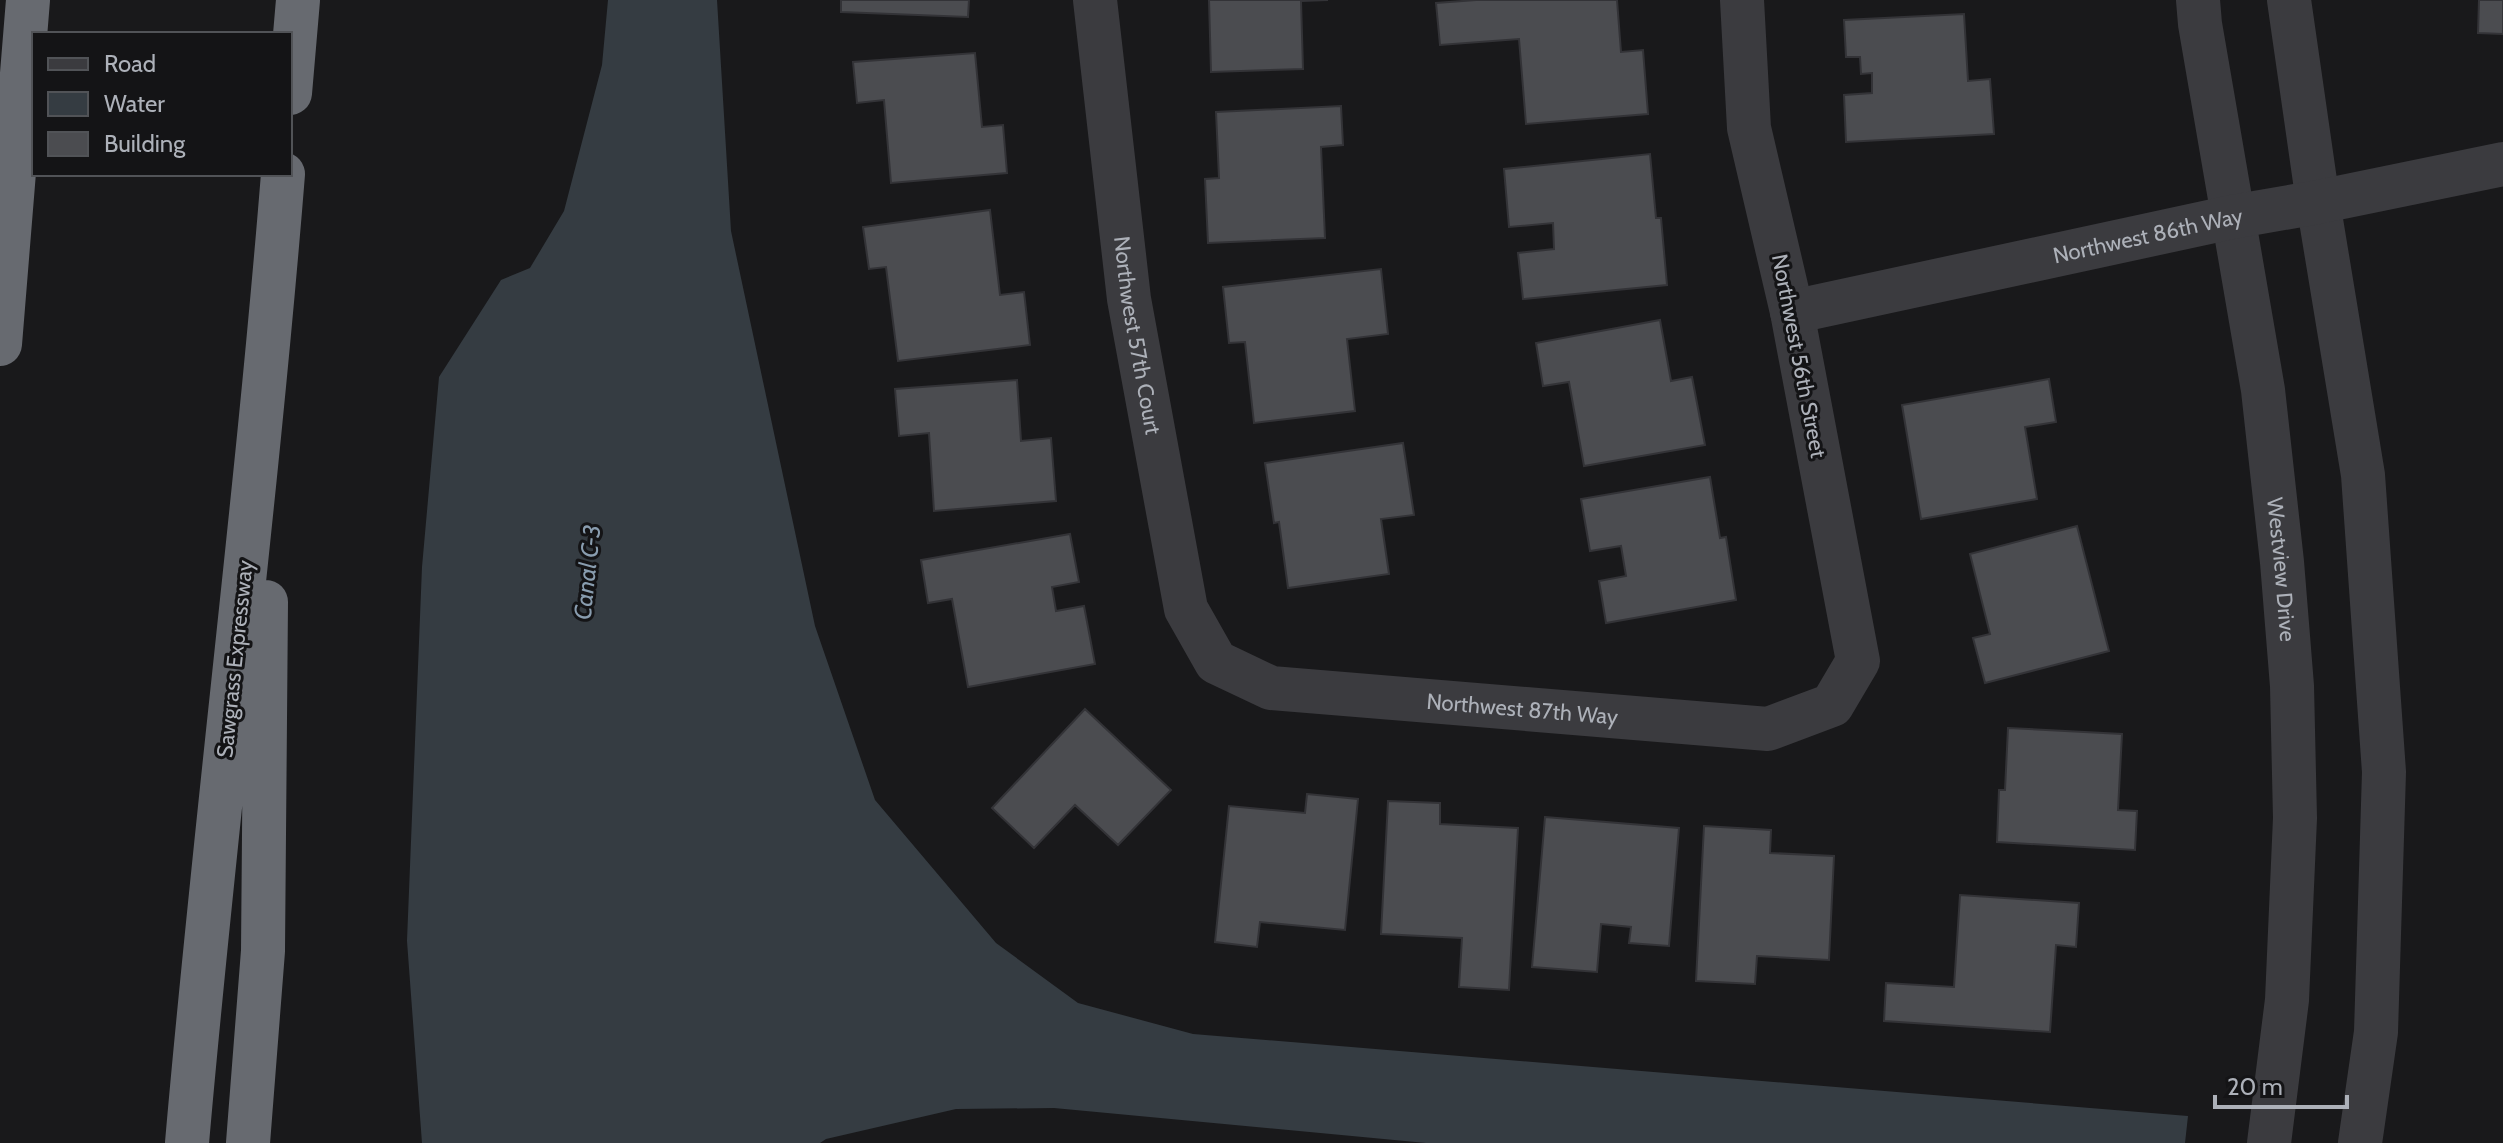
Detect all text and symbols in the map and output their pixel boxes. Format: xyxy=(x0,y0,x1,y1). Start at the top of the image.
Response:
legend xyxy=(32,32,292,176)
text: Road xyxy=(104,49,156,78)
text: Water xyxy=(104,89,165,118)
text: Building xyxy=(104,129,186,158)
street label: Northwest 86th Way xyxy=(2050,202,2245,269)
street label: Northwest 57th Court xyxy=(1108,235,1167,437)
street label: Northwest 56th Street xyxy=(1766,252,1832,461)
street label: Westview Drive xyxy=(2261,496,2302,643)
water label: Canal C-3 xyxy=(568,523,606,621)
street label: Sawgrass Expressway xyxy=(211,559,259,759)
street label: Northwest 87th Way xyxy=(1426,687,1619,730)
scale bar xyxy=(2215,1059,2347,1109)
text: 20 m xyxy=(2227,1072,2283,1101)

